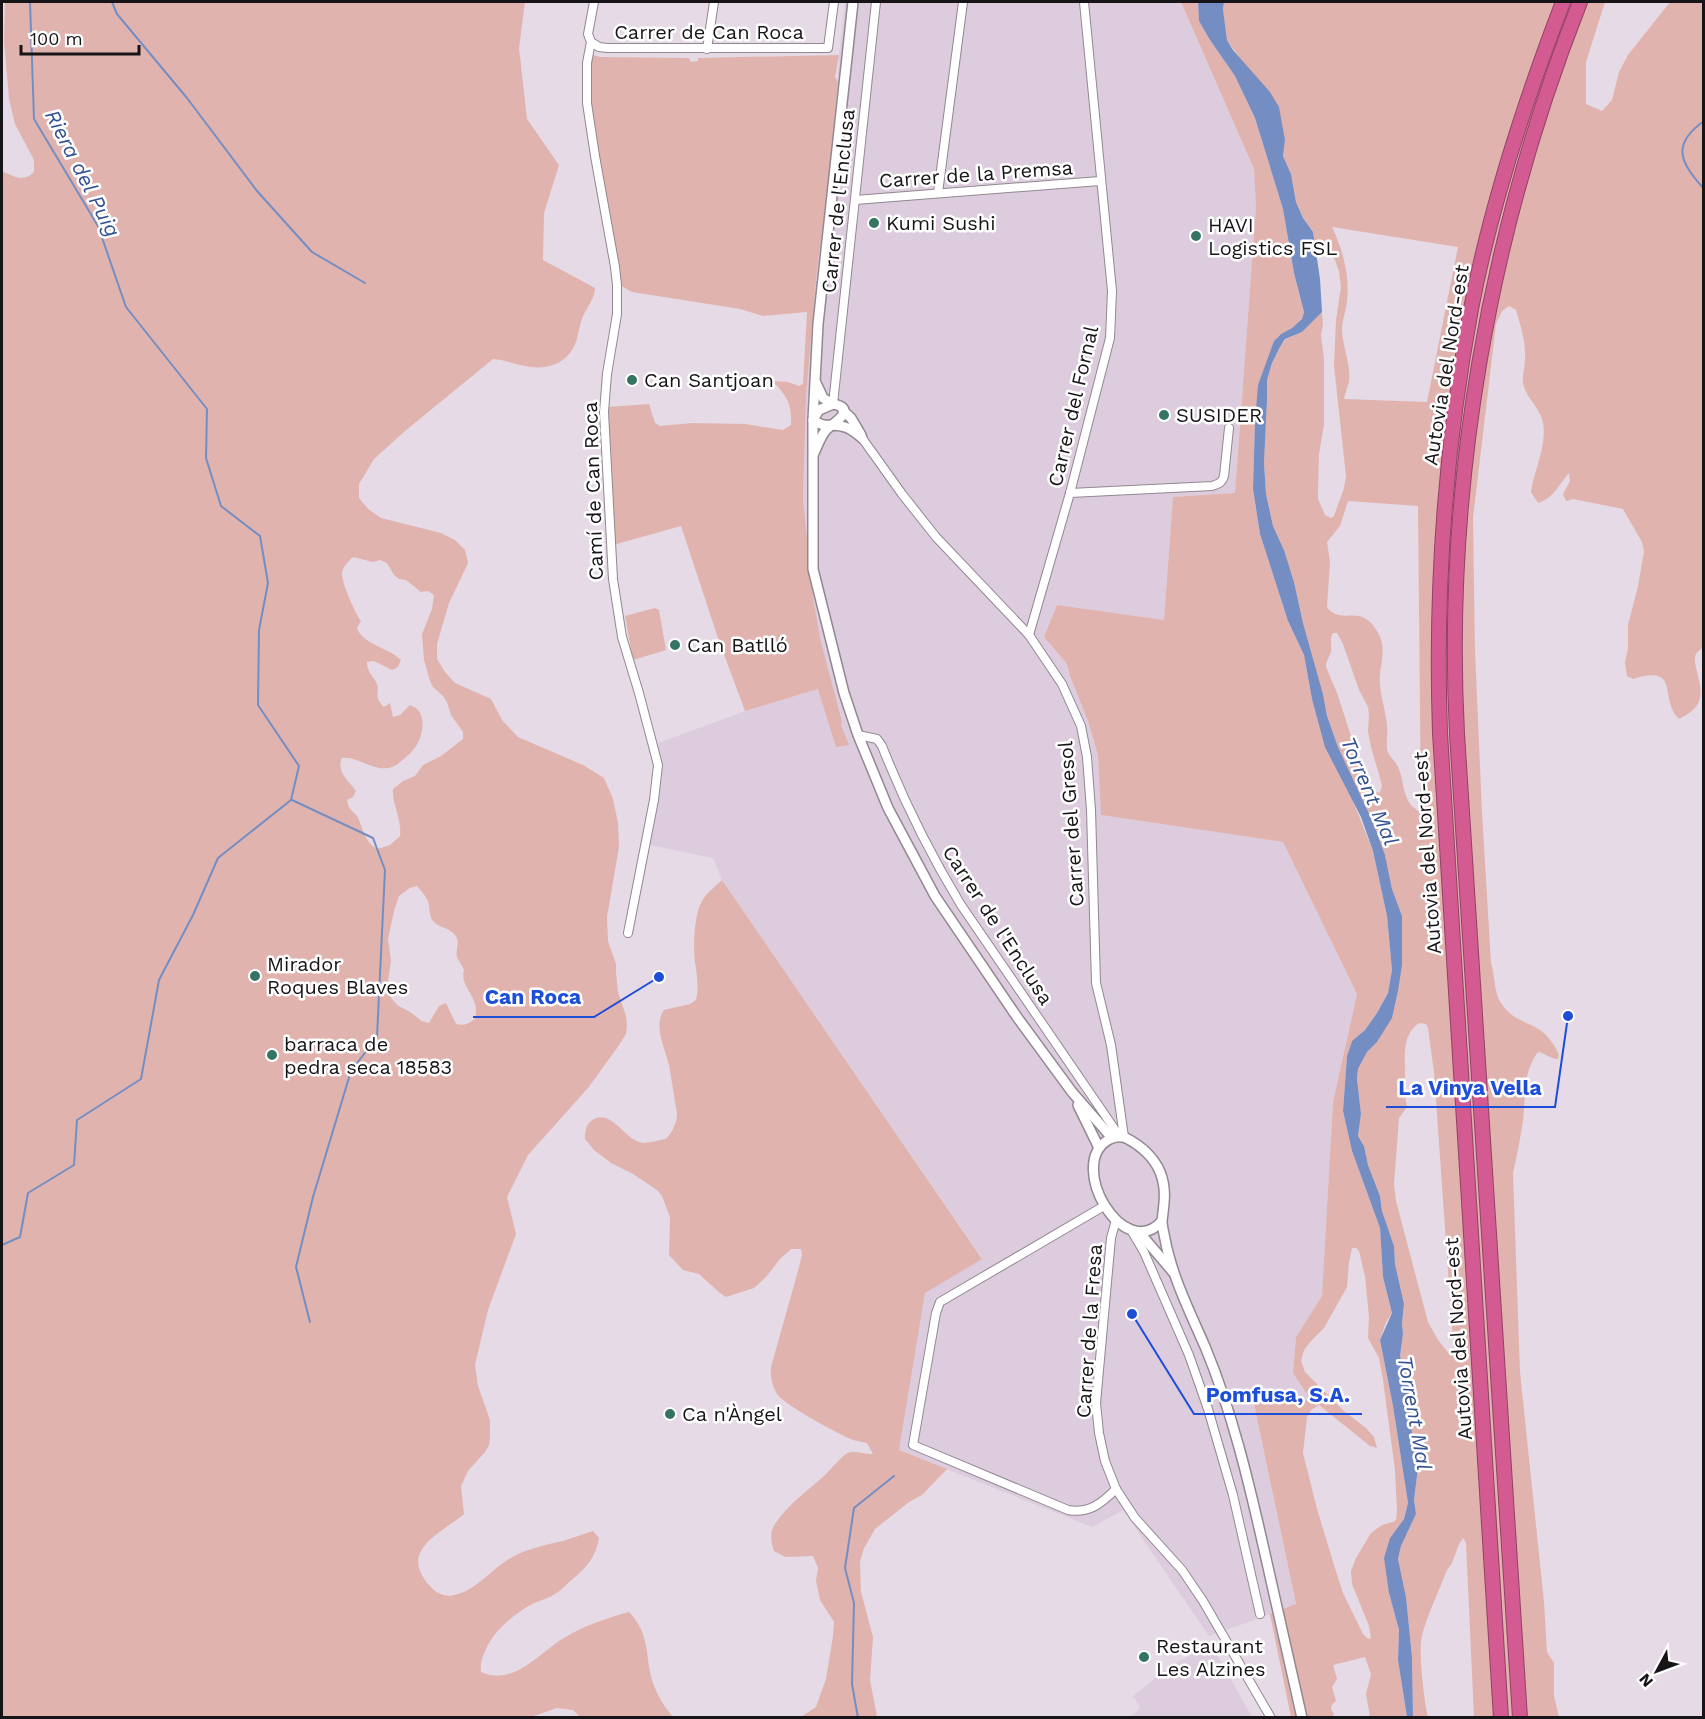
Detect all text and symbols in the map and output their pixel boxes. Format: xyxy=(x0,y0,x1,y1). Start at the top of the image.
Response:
scale bar xyxy=(21,18,140,56)
street label: Carrer de Can Roca xyxy=(614,20,804,44)
text: 100 m xyxy=(30,28,83,49)
water label: Riera del Puig xyxy=(40,105,126,241)
street label: Carrer de l'Enclusa xyxy=(816,108,860,294)
street label: Carrer de la Premsa xyxy=(878,155,1074,193)
place label: Kumi Sushi xyxy=(886,211,995,235)
place label: HAVI Logistics FSL xyxy=(1208,213,1337,260)
marker: Kumi Sushi xyxy=(867,216,881,230)
marker: HAVI Logistics FSL xyxy=(1189,229,1203,243)
street label: Autovia del Nord-est xyxy=(1418,262,1474,467)
street label: Carrer del Fornal xyxy=(1043,323,1103,489)
place label: Can Santjoan xyxy=(644,368,774,392)
marker: Can Santjoan xyxy=(625,373,639,387)
street label: Camí de Can Roca xyxy=(578,401,608,581)
place label: SUSIDER xyxy=(1176,403,1262,427)
marker: SUSIDER xyxy=(1157,408,1171,422)
place label: Can Batlló xyxy=(687,633,788,657)
marker: Can Batlló xyxy=(668,638,682,652)
water label: Torrent Mal xyxy=(1336,733,1404,849)
street label: Carrer del Gresol xyxy=(1053,740,1089,908)
street label: Autovia del Nord-est xyxy=(1408,750,1446,955)
street label: Carrer de l'Enclusa xyxy=(938,841,1058,1009)
place label: Mirador Roques Blaves xyxy=(267,952,408,999)
marker: Mirador Roques Blaves xyxy=(248,969,262,983)
callout: Can Roca xyxy=(473,978,594,1017)
text: Can Roca xyxy=(485,984,582,1009)
place label: barraca de pedra seca 18583 xyxy=(284,1032,452,1079)
marker: barraca de pedra seca 18583 xyxy=(265,1048,279,1062)
callout: La Vinya Vella xyxy=(1386,1068,1555,1107)
text: La Vinya Vella xyxy=(1398,1075,1543,1100)
street label: Autovia del Nord-est xyxy=(1439,1236,1477,1441)
street label: Carrer de la Fresa xyxy=(1071,1243,1107,1419)
water label: Torrent Mal xyxy=(1393,1354,1437,1472)
callout: Pomfusa, S.A. xyxy=(1194,1375,1362,1414)
text: Pomfusa, S.A. xyxy=(1206,1382,1350,1407)
place label: Ca n'Àngel xyxy=(682,1402,782,1426)
marker: Ca n'Àngel xyxy=(663,1407,677,1421)
place label: Restaurant Les Alzines xyxy=(1156,1634,1266,1681)
north arrow xyxy=(1627,1641,1687,1701)
marker: Restaurant Les Alzines xyxy=(1137,1650,1151,1664)
text: N xyxy=(1635,1670,1657,1691)

